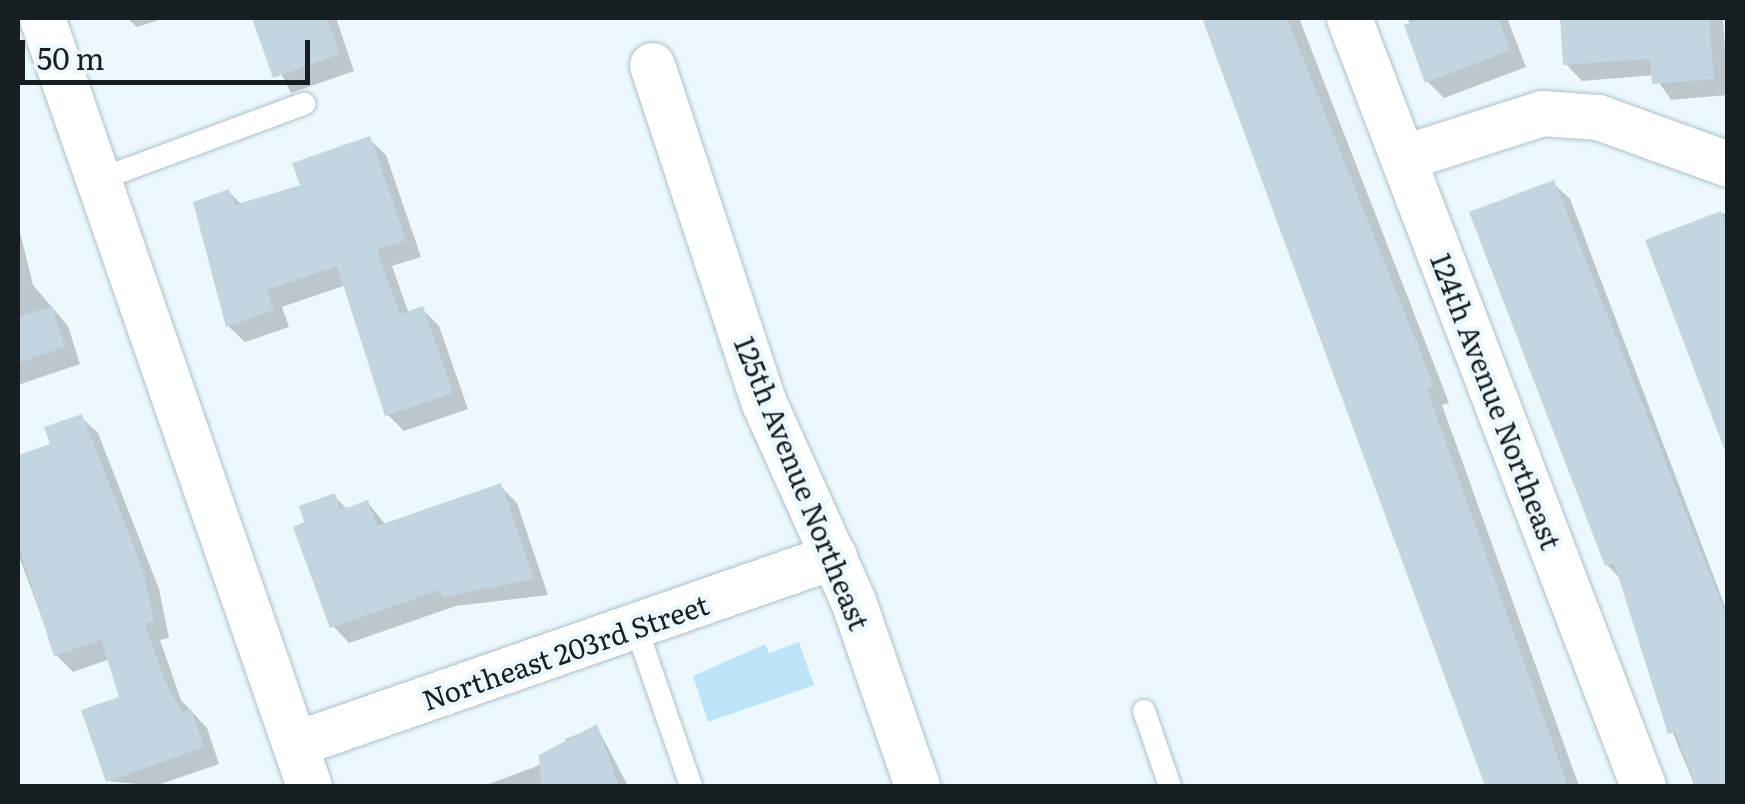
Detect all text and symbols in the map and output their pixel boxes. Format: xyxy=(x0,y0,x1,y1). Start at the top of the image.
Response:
scale bar xyxy=(25,20,315,82)
text: 50 m xyxy=(37,35,105,79)
street label: 124th Avenue Northeast xyxy=(1425,248,1569,554)
street label: 125th Avenue Northeast xyxy=(729,331,877,635)
street label: Northeast 203rd Street xyxy=(417,586,713,716)

